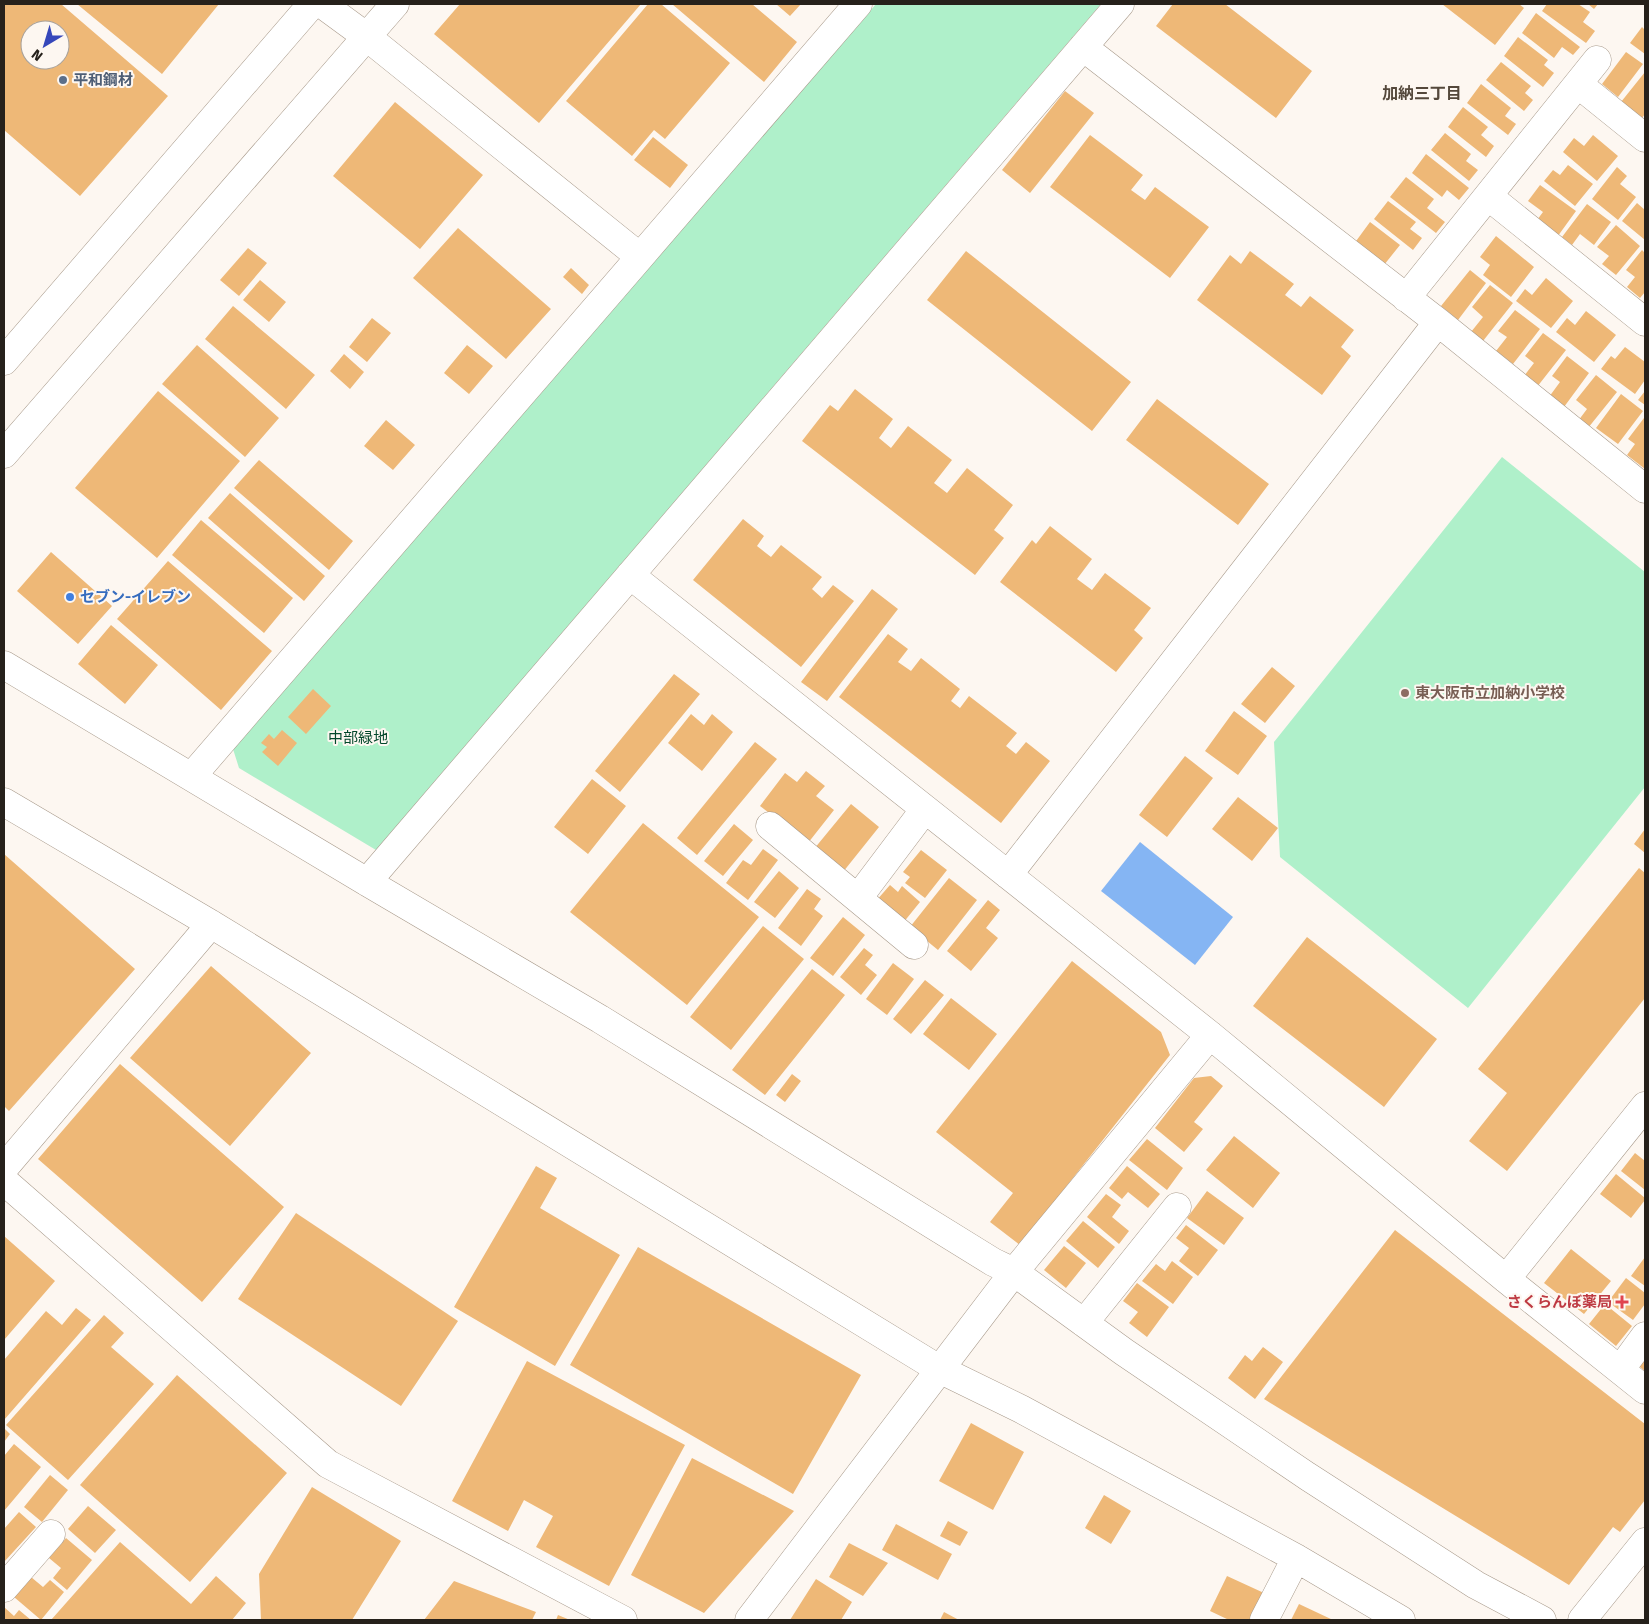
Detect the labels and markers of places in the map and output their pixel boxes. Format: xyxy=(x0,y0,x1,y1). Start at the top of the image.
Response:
place label: 平和鋼材 xyxy=(73,71,133,89)
marker: 平和鋼材 xyxy=(57,74,69,86)
place label: セブン-イレブン xyxy=(80,588,191,606)
marker: セブン-イレブン xyxy=(64,591,76,603)
place label: 東大阪市立加納小学校 xyxy=(1415,684,1565,702)
marker: 東大阪市立加納小学校 xyxy=(1399,687,1411,699)
place label: さくらんぼ薬局 xyxy=(1507,1293,1612,1311)
marker: さくらんぼ薬局 xyxy=(1616,1296,1628,1308)

